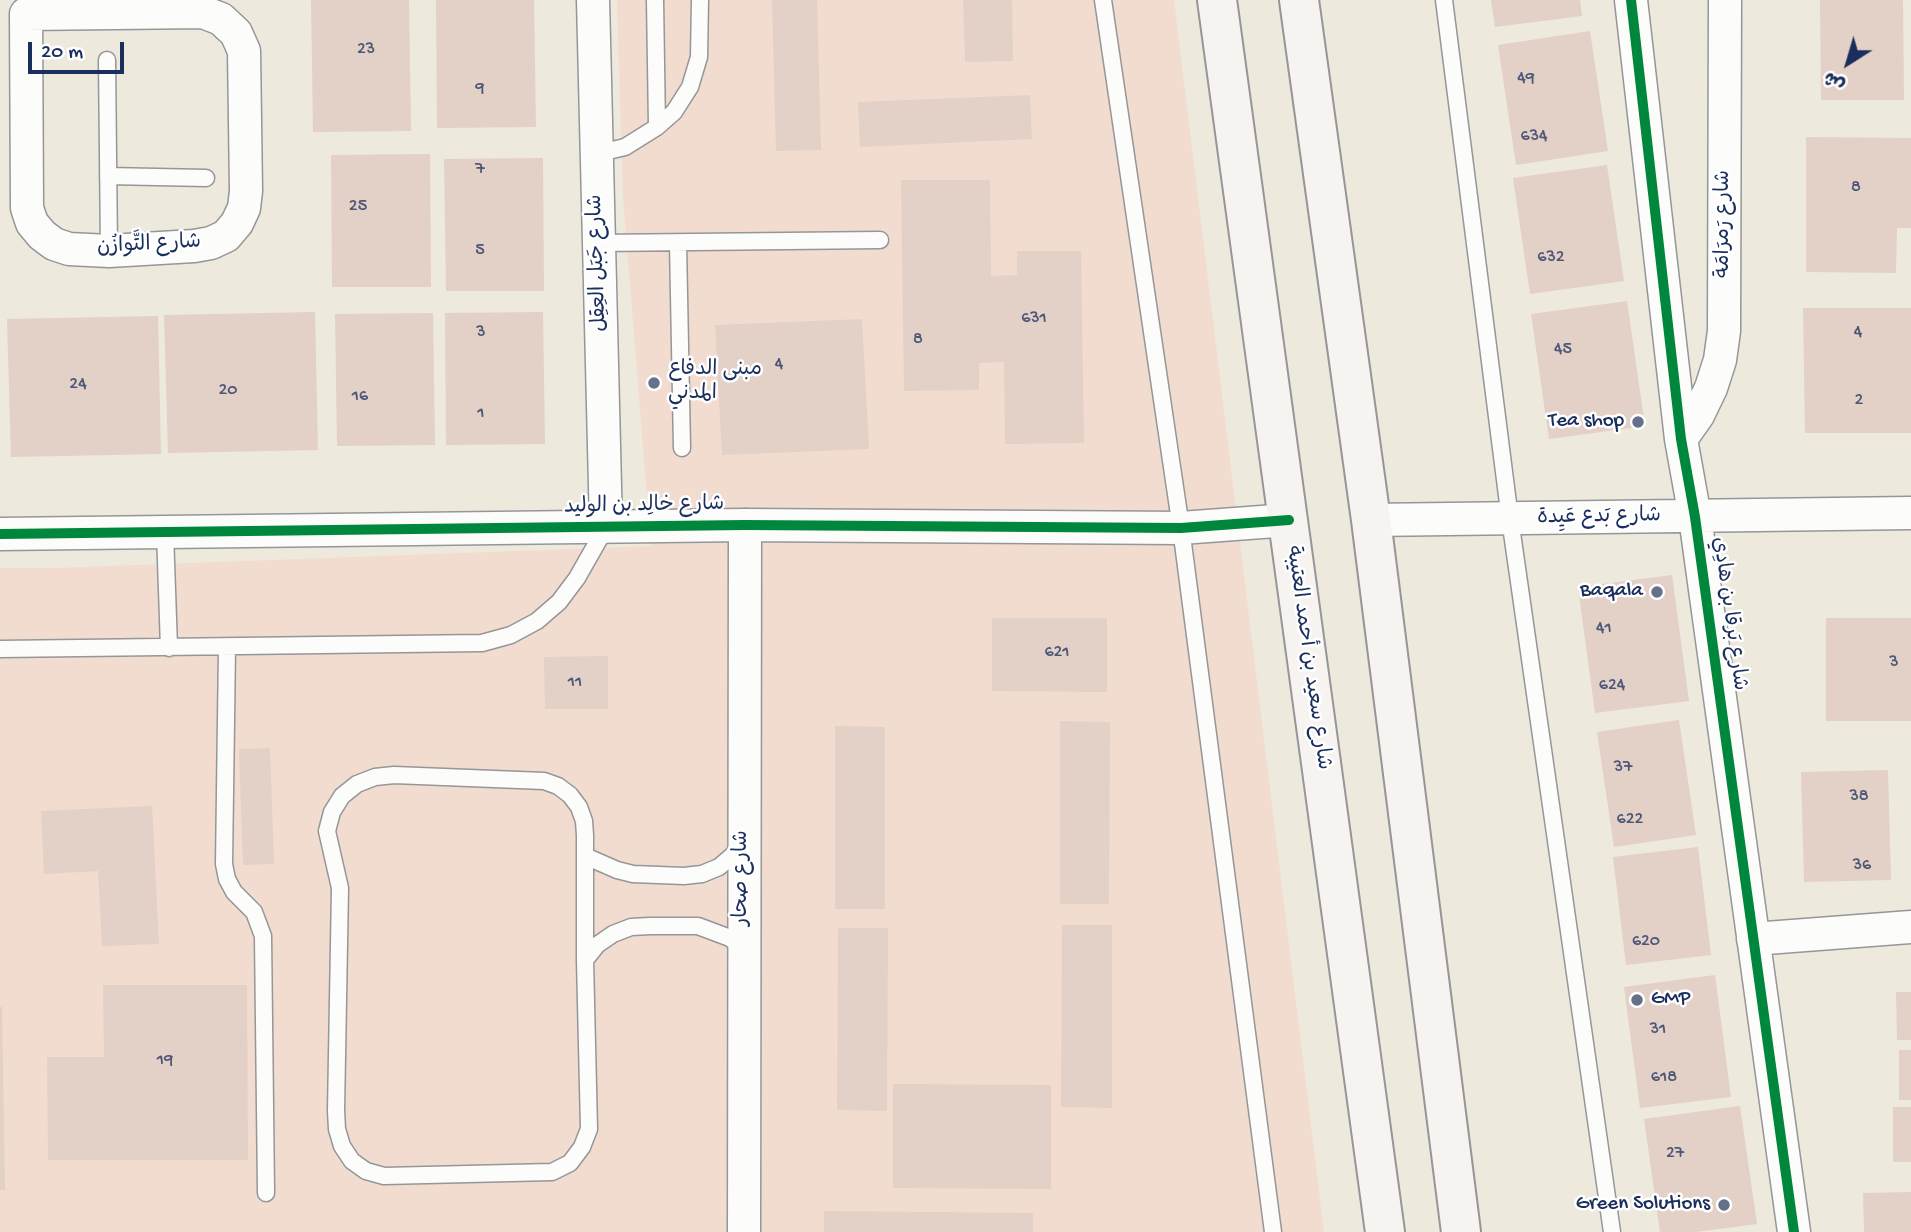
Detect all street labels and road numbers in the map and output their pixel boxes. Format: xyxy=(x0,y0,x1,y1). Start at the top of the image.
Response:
street label: شارع رَمرَامَة xyxy=(1712,170,1738,278)
street label: شارع جَبَل العِقِل xyxy=(584,194,614,332)
street label: شارع التَّوازُن xyxy=(96,231,202,261)
street label: شارع خالِد بن الوليد xyxy=(564,493,724,521)
street label: شارع بَدع عَيِدة xyxy=(1537,504,1661,532)
street label: شارع بَرقا بن هادِي xyxy=(1705,536,1751,692)
street label: شارع سعيد بن أحمد العتيبة xyxy=(1279,544,1335,772)
street label: شارع صحار xyxy=(730,830,756,926)

